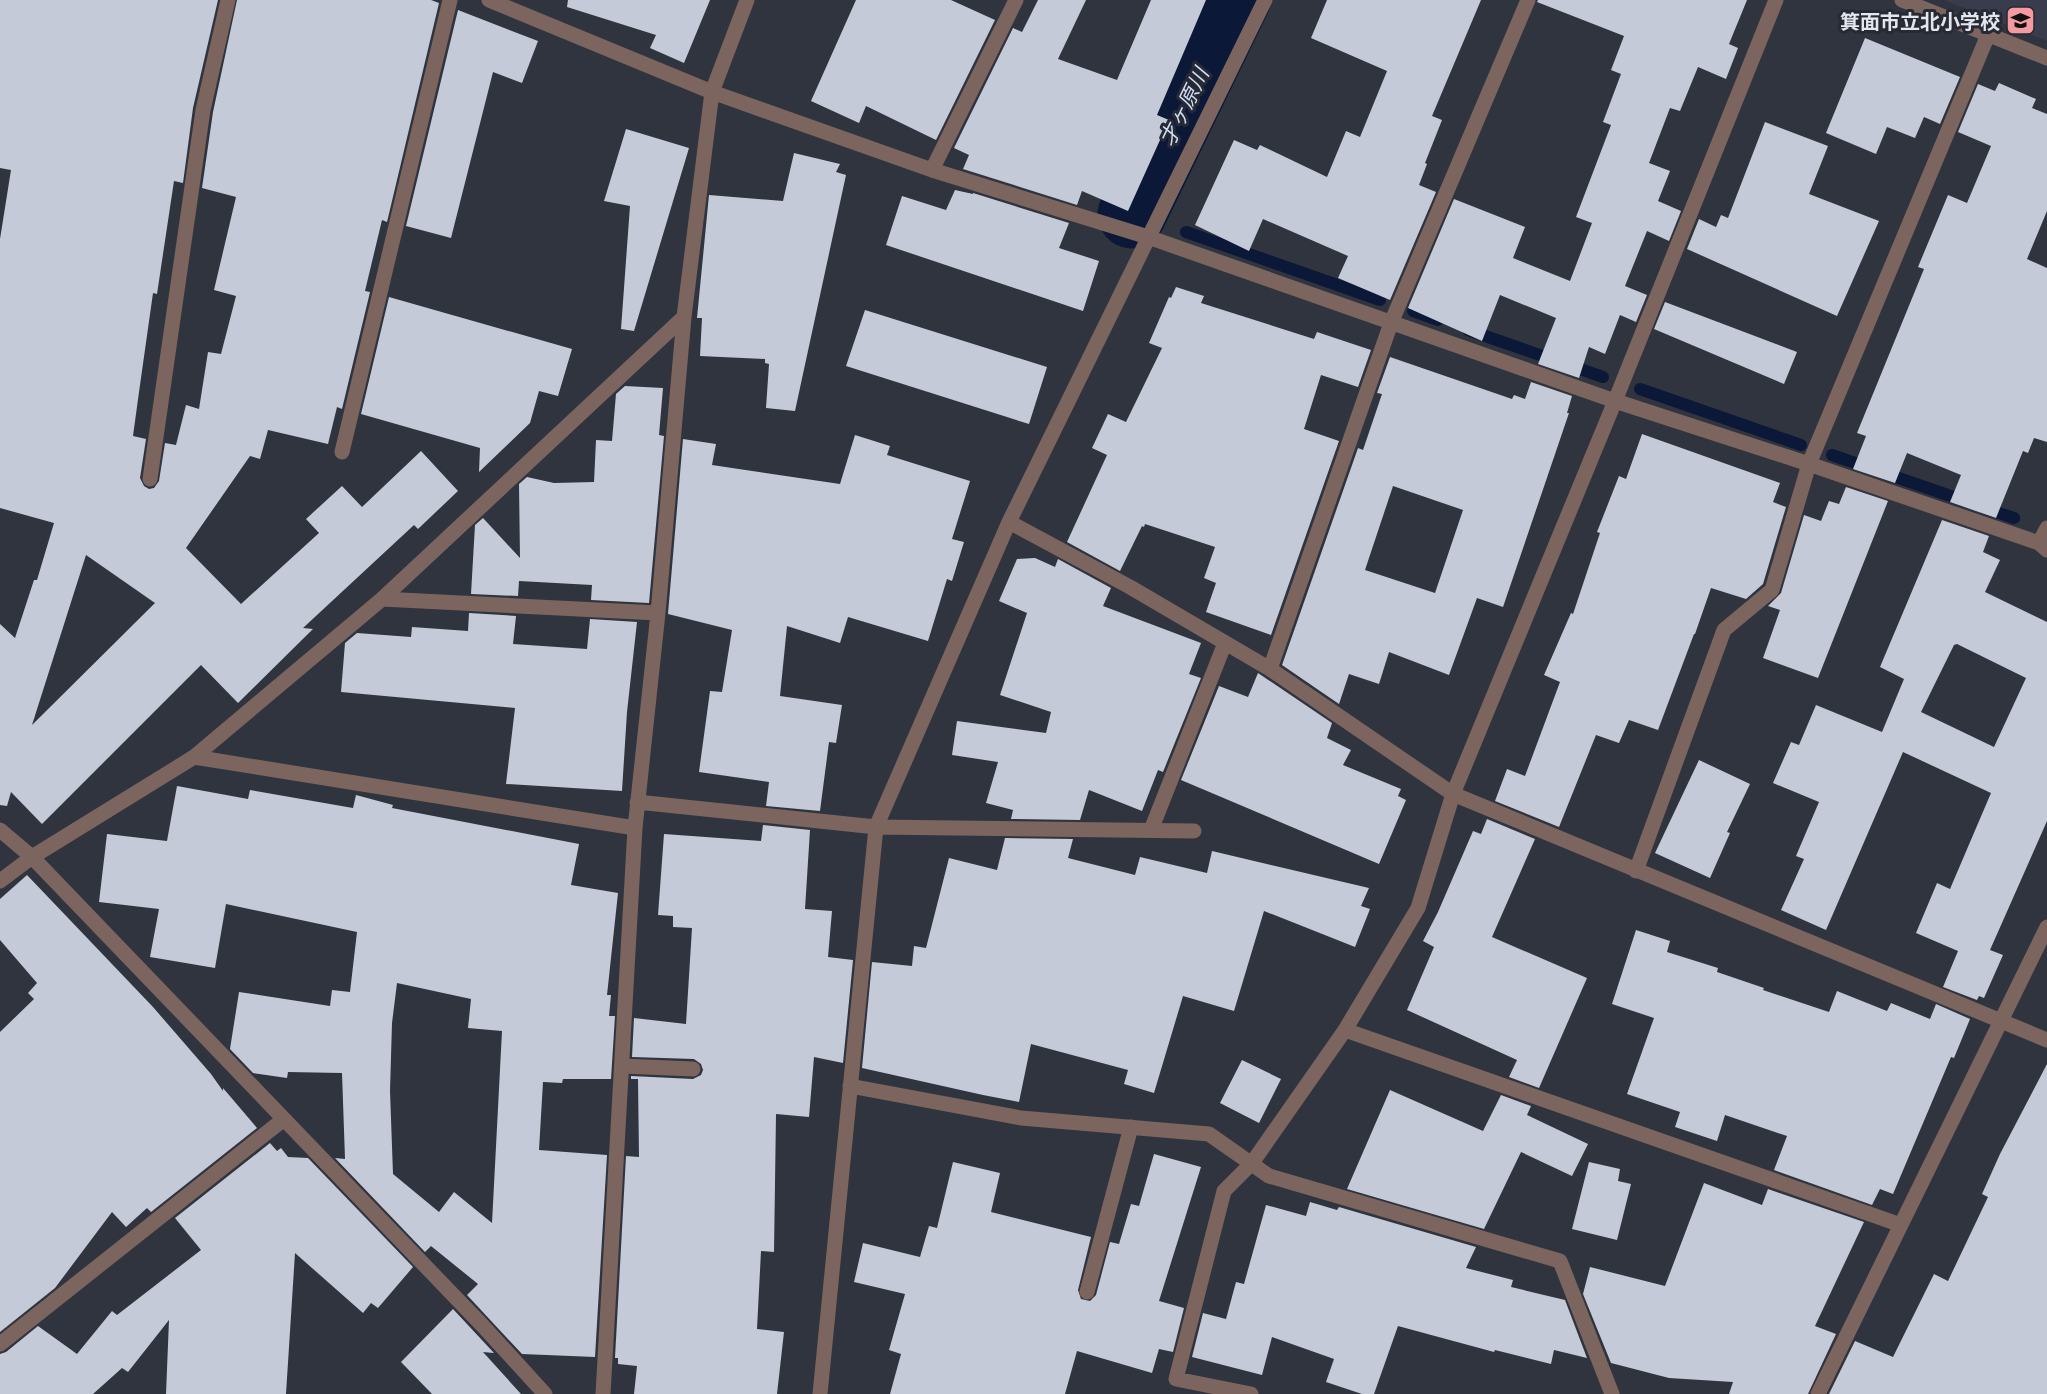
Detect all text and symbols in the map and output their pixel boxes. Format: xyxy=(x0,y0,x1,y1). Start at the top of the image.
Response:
school or university icon: 箕面市立北小学校 xyxy=(2005,5,2037,37)
place label: 箕面市立北小学校 xyxy=(1840,9,2000,34)
water label: 才ヶ原川 xyxy=(1153,62,1215,151)

